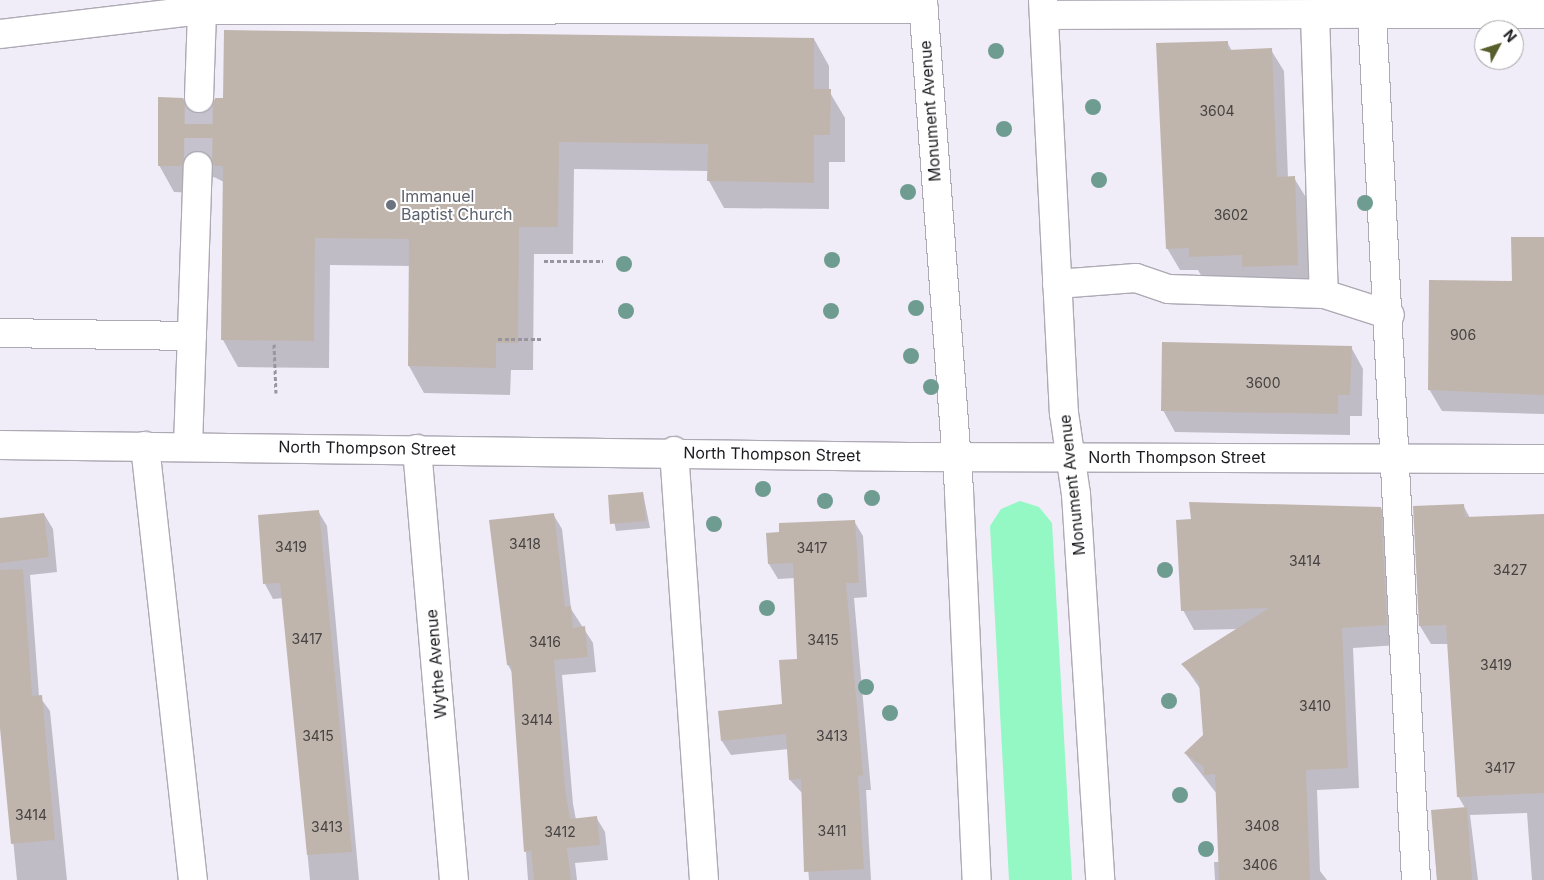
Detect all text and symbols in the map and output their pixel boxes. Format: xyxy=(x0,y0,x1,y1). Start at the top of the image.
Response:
north arrow xyxy=(1474,20,1524,70)
text: N xyxy=(1500,26,1520,45)
street label: Monument Avenue xyxy=(915,40,945,182)
house number: 3604 xyxy=(1199,103,1235,119)
place label: Immanuel Baptist Church xyxy=(401,186,513,224)
marker: Immanuel Baptist Church xyxy=(385,199,397,211)
house number: 3602 xyxy=(1214,207,1248,223)
house number: 906 xyxy=(1450,327,1476,343)
house number: 3600 xyxy=(1246,375,1280,391)
street label: Monument Avenue xyxy=(1055,414,1089,556)
street label: North Thompson Street xyxy=(278,437,456,459)
street label: North Thompson Street xyxy=(683,443,861,465)
street label: North Thompson Street xyxy=(1088,447,1266,467)
house number: 3418 xyxy=(509,536,541,552)
house number: 3419 xyxy=(275,539,307,555)
house number: 3417 xyxy=(796,540,828,556)
house number: 3414 xyxy=(1289,553,1321,569)
house number: 3427 xyxy=(1493,562,1527,578)
street label: Wythe Avenue xyxy=(422,609,450,719)
house number: 3417 xyxy=(291,631,323,647)
house number: 3415 xyxy=(807,632,839,648)
house number: 3416 xyxy=(529,634,561,650)
house number: 3419 xyxy=(1480,657,1512,673)
house number: 3410 xyxy=(1299,698,1331,714)
house number: 3414 xyxy=(521,712,553,728)
house number: 3415 xyxy=(302,728,334,744)
house number: 3413 xyxy=(816,728,848,744)
house number: 3417 xyxy=(1484,760,1516,776)
house number: 3414 xyxy=(15,807,47,823)
house number: 3408 xyxy=(1244,818,1280,834)
house number: 3413 xyxy=(311,819,343,835)
house number: 3411 xyxy=(818,823,846,839)
house number: 3412 xyxy=(544,824,576,840)
house number: 3406 xyxy=(1242,857,1278,873)

